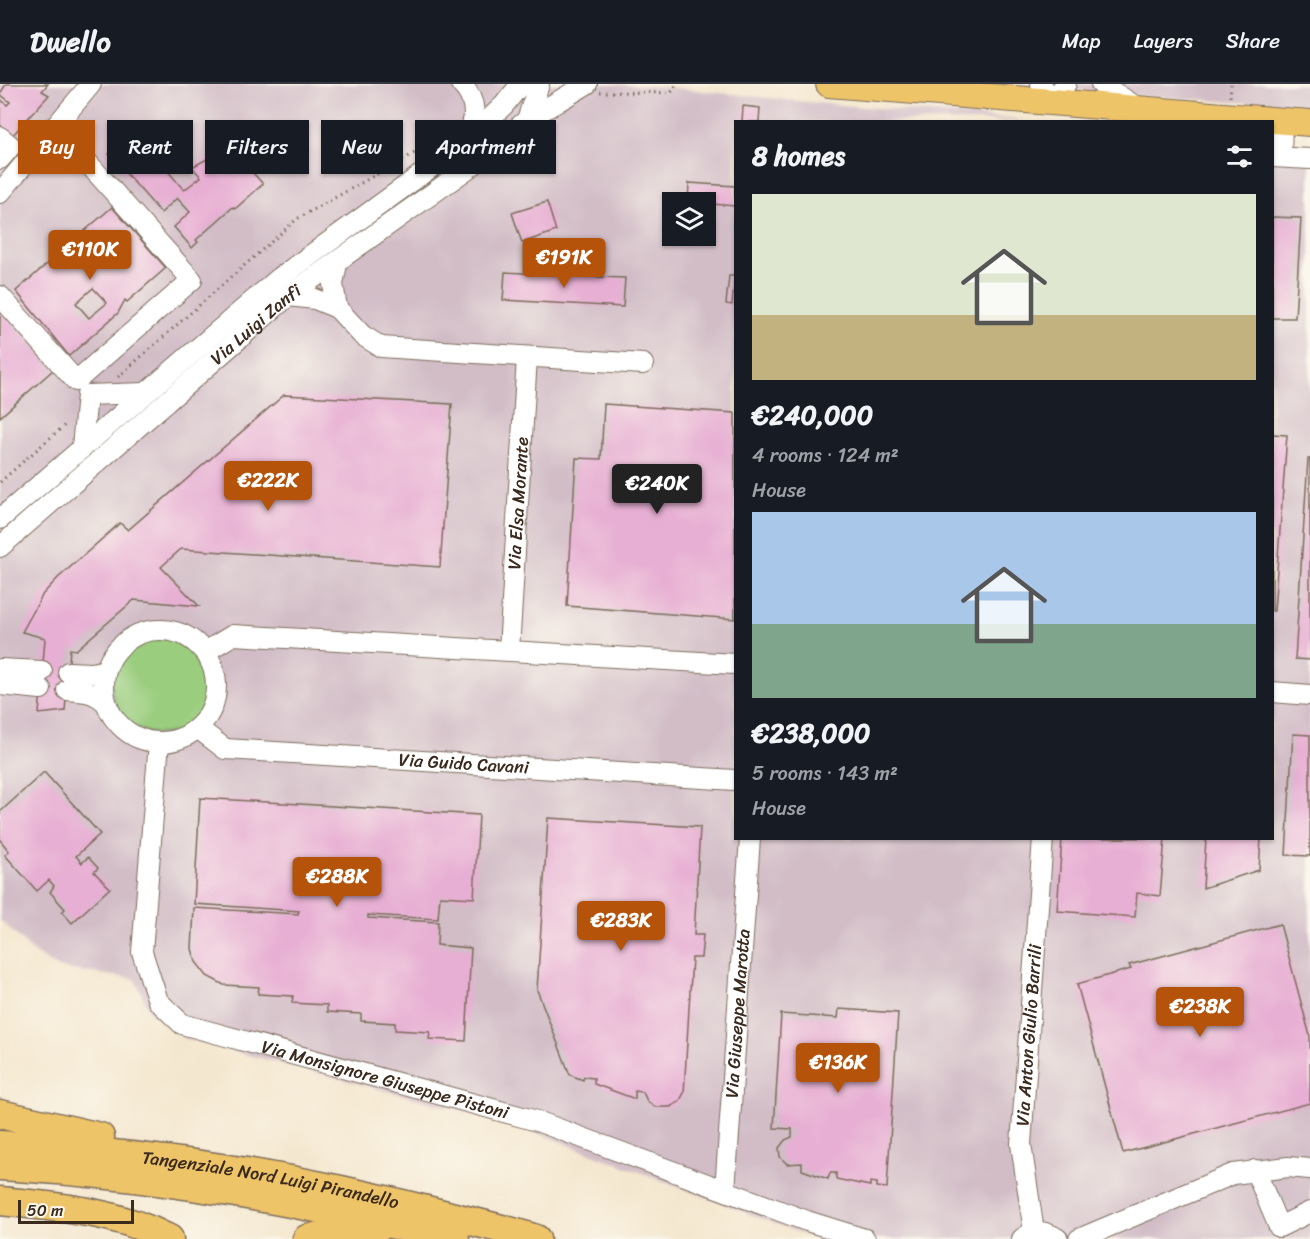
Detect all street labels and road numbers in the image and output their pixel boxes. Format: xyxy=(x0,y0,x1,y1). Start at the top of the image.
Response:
street label: Via Luigi Zanfi xyxy=(203,275,309,373)
street label: Via Elsa Morante xyxy=(498,436,538,571)
street label: Via Guido Cavani xyxy=(398,744,531,784)
street label: Via Giuseppe Marotta xyxy=(716,928,760,1099)
street label: Via Anton Giulio Barrili xyxy=(1006,942,1051,1127)
street label: Via Monsignore Giuseppe Pistoni xyxy=(258,1030,513,1129)
street label: Tangenziale Nord Luigi Pirandello xyxy=(140,1141,402,1218)

